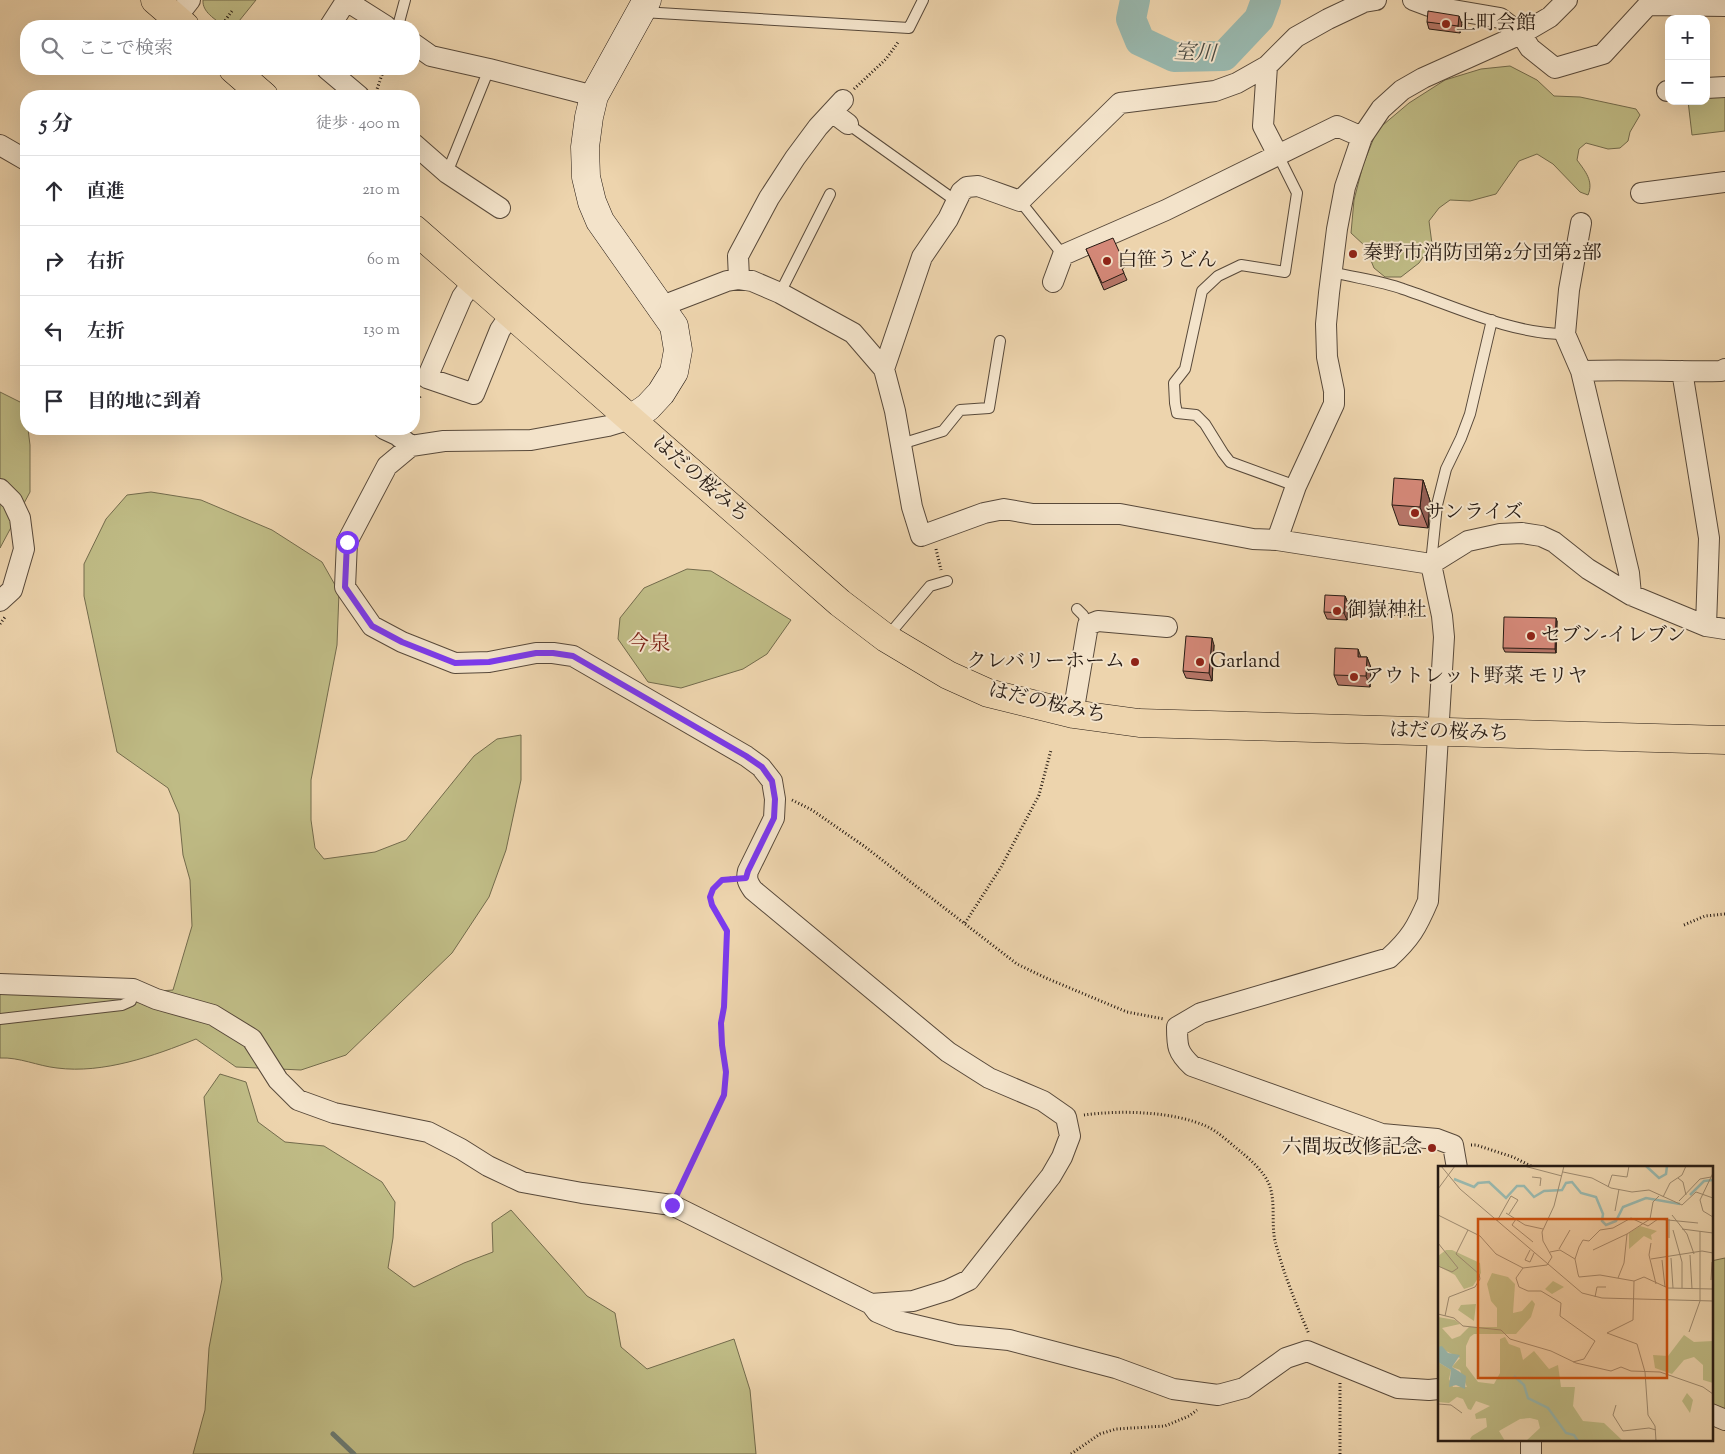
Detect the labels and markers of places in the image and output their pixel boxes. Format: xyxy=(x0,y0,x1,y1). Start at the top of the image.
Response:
place label: 上町会館 xyxy=(1456,10,1536,39)
marker: 上町会館 xyxy=(1440,18,1452,30)
place label: 秦野市消防団第2分団第2部 xyxy=(1363,240,1602,269)
place label: 白笹うどん xyxy=(1117,247,1217,276)
marker: 秦野市消防団第2分団第2部 xyxy=(1347,248,1359,260)
marker: 白笹うどん xyxy=(1101,255,1113,267)
place label: サンライズ xyxy=(1425,499,1523,528)
marker: サンライズ xyxy=(1409,507,1421,519)
place label: 御嶽神社 xyxy=(1347,597,1427,626)
marker: 御嶽神社 xyxy=(1331,605,1343,617)
place label: セブン-イレブン xyxy=(1541,622,1686,651)
marker: セブン-イレブン xyxy=(1525,630,1537,642)
place label: クレバリーホーム xyxy=(966,648,1125,677)
place label: Garland xyxy=(1210,648,1280,677)
marker: クレバリーホーム xyxy=(1129,656,1141,668)
marker: Garland xyxy=(1194,656,1206,668)
place label: アウトレット野菜 モリヤ xyxy=(1364,663,1588,692)
marker: アウトレット野菜 モリヤ xyxy=(1348,671,1360,683)
place label: 六間坂改修記念 xyxy=(1282,1134,1422,1163)
marker: 六間坂改修記念 xyxy=(1426,1142,1438,1154)

